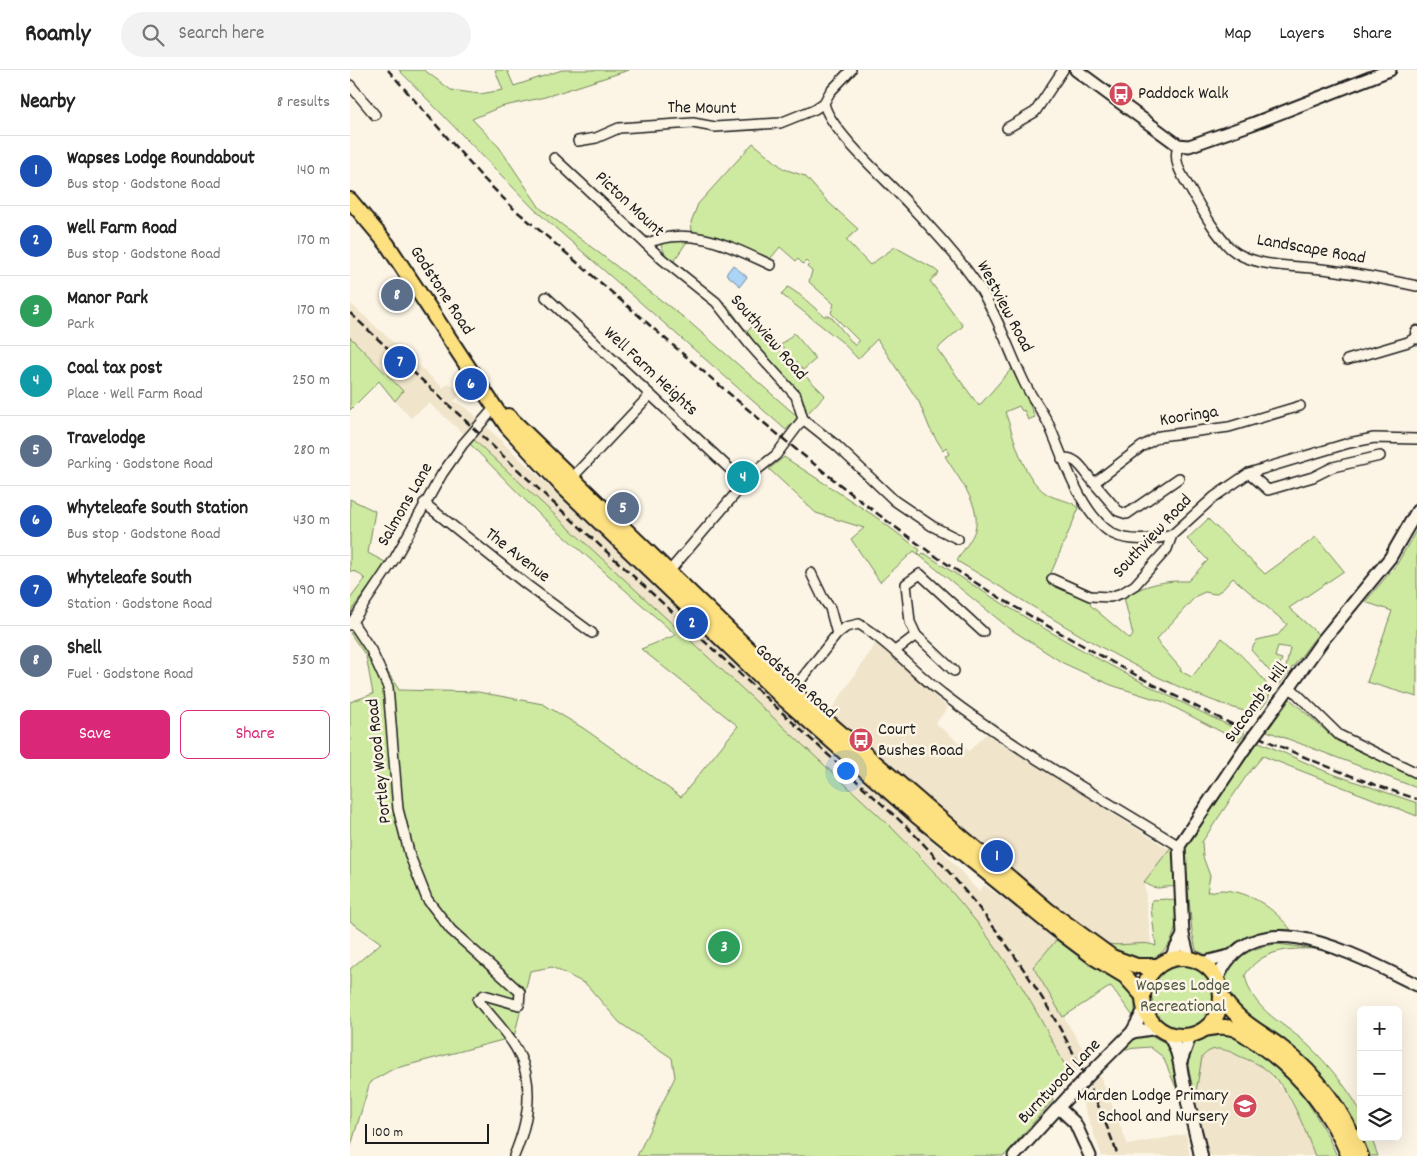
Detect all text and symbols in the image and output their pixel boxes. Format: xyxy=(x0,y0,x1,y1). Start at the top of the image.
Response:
search box xyxy=(121,12,471,57)
text: Roamly xyxy=(25,18,91,52)
icon: search xyxy=(139,21,167,49)
text: Search here xyxy=(179,21,264,48)
text: Map xyxy=(1224,22,1251,47)
text: Layers xyxy=(1279,22,1325,47)
text: Share xyxy=(1353,22,1392,47)
bus stop icon: Paddock Walk xyxy=(1108,81,1134,107)
place label: Paddock Walk xyxy=(1138,82,1229,107)
text: Nearby xyxy=(20,88,75,118)
text: 8 results xyxy=(277,91,330,114)
street label: The Mount xyxy=(667,96,737,122)
text: Wapses Lodge Roundabout xyxy=(67,146,255,173)
text: 1 xyxy=(34,159,38,182)
text: 140 m xyxy=(296,159,330,182)
street label: Picton Mount xyxy=(589,166,670,244)
text: Bus stop · Godstone Road xyxy=(67,173,221,196)
text: Well Farm Road xyxy=(67,216,177,243)
street label: Landscape Road xyxy=(1255,228,1367,272)
text: 2 xyxy=(33,229,40,252)
text: 170 m xyxy=(297,229,330,252)
street label: Godstone Road xyxy=(403,242,479,340)
text: Bus stop · Godstone Road xyxy=(67,243,221,266)
street label: Westview Road xyxy=(969,257,1039,357)
pin: 8 xyxy=(381,276,413,314)
text: Manor Park xyxy=(67,286,148,313)
street label: Southview Road xyxy=(724,290,812,386)
text: 3 xyxy=(32,299,40,322)
text: 170 m xyxy=(297,299,330,322)
text: Park xyxy=(67,313,94,336)
street label: Well Farm Heights xyxy=(597,321,703,423)
pin: 7 xyxy=(384,343,416,381)
text: Coal tax post xyxy=(67,356,162,383)
pin: 6 xyxy=(455,365,487,403)
text: 4 xyxy=(33,369,39,392)
text: 250 m xyxy=(292,369,330,392)
text: Place · Well Farm Road xyxy=(67,383,203,406)
street label: Kooringa xyxy=(1158,400,1221,434)
text: Travelodge xyxy=(67,426,145,453)
text: 5 xyxy=(32,439,40,462)
text: 280 m xyxy=(293,439,330,462)
text: Parking · Godstone Road xyxy=(67,453,213,476)
street label: Salmons Lane xyxy=(372,458,440,552)
pin: 4 xyxy=(727,458,759,496)
pin: 5 xyxy=(607,489,639,527)
street label: Southview Road xyxy=(1107,489,1199,585)
text: Whyteleafe South Station xyxy=(67,496,248,523)
text: 6 xyxy=(32,509,40,532)
text: 430 m xyxy=(293,509,330,532)
text: Bus stop · Godstone Road xyxy=(67,523,221,546)
street label: The Avenue xyxy=(479,523,555,590)
text: Whyteleafe South xyxy=(67,566,192,593)
text: 7 xyxy=(33,579,39,602)
text: 490 m xyxy=(293,579,330,602)
text: Station · Godstone Road xyxy=(67,593,212,616)
pin: 2 xyxy=(676,604,708,642)
text: Shell xyxy=(67,636,102,663)
street label: Godstone Road xyxy=(749,639,841,725)
text: 8 xyxy=(33,649,39,672)
text: 530 m xyxy=(292,649,330,672)
street label: Succomb's Hill xyxy=(1219,657,1295,749)
text: Fuel · Godstone Road xyxy=(67,663,193,686)
street label: Portley Wood Road xyxy=(361,697,399,825)
button: Save xyxy=(20,710,170,759)
button: Share xyxy=(180,710,330,759)
place label: Court Bushes Road xyxy=(878,718,963,764)
bus stop icon: Court Bushes Road xyxy=(848,727,874,753)
your location xyxy=(833,758,859,784)
pin: 1 xyxy=(981,837,1013,875)
pin: 3 xyxy=(708,928,740,966)
park label: Wapses Lodge Recreational xyxy=(1136,974,1230,1020)
map controls xyxy=(1357,1006,1402,1141)
button: + xyxy=(1357,1006,1402,1051)
street label: Burntwood Lane xyxy=(1013,1034,1107,1130)
button: − xyxy=(1357,1051,1402,1096)
place label: Marden Lodge Primary School and Nursery xyxy=(1077,1084,1229,1130)
school or university icon: Marden Lodge Primary School and Nursery xyxy=(1232,1093,1258,1119)
button: layers xyxy=(1357,1096,1402,1141)
scale bar xyxy=(365,1121,489,1144)
text: 100 m xyxy=(372,1123,403,1143)

